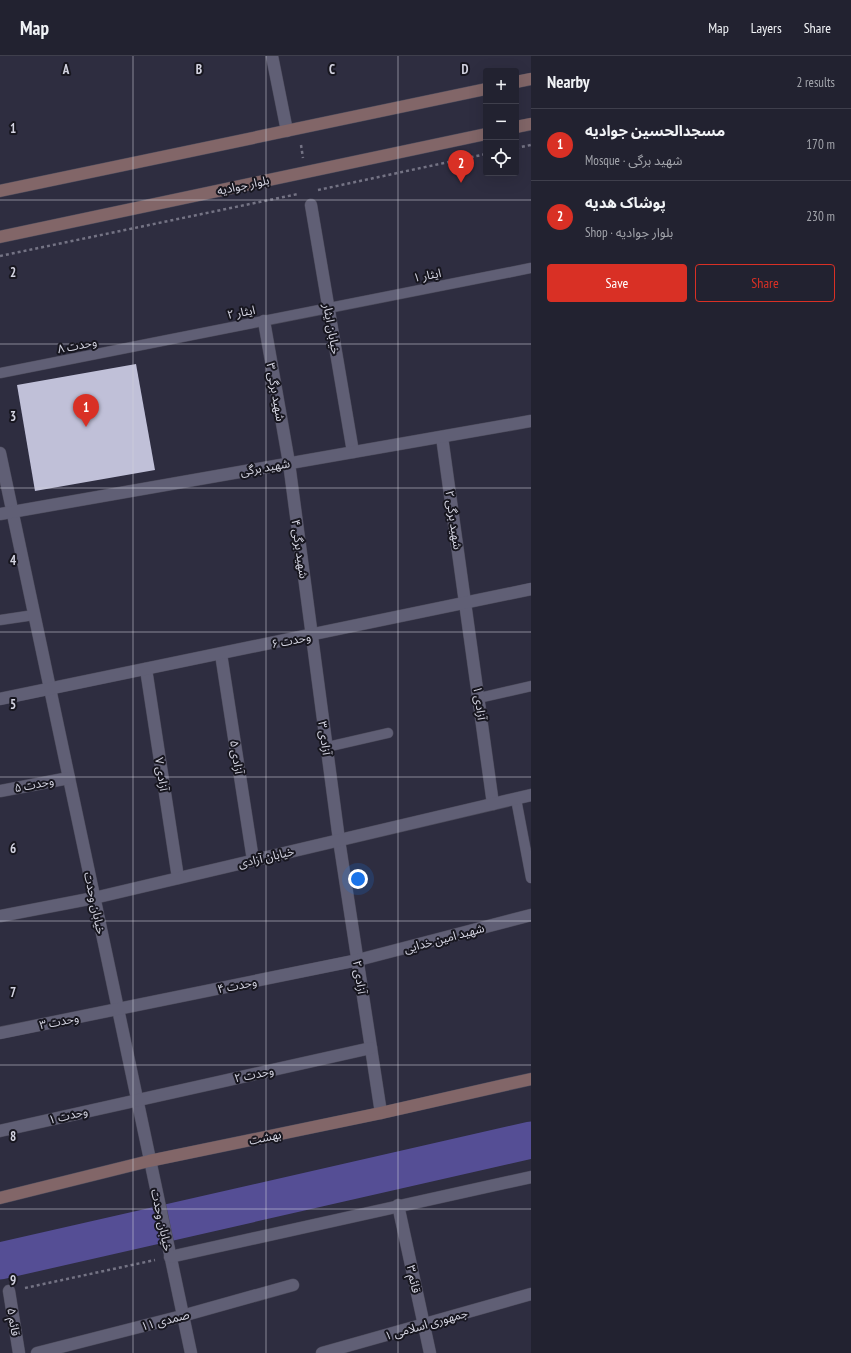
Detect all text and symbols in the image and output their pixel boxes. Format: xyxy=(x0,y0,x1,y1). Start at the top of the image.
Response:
text: Map xyxy=(20,16,49,40)
text: Map xyxy=(708,19,729,37)
text: Layers xyxy=(751,19,782,37)
text: Share xyxy=(804,19,831,37)
text: A xyxy=(62,61,70,78)
text: B xyxy=(196,61,202,78)
text: C xyxy=(329,61,335,78)
text: D xyxy=(462,61,469,78)
map controls xyxy=(483,68,519,176)
button: + xyxy=(483,68,519,104)
text: Nearby xyxy=(547,71,590,93)
text: 2 results xyxy=(796,74,835,91)
button: − xyxy=(483,104,519,140)
text: 1 xyxy=(10,120,16,137)
text: مسجدالحسین جوادیه xyxy=(585,121,725,140)
text: 1 xyxy=(557,136,563,153)
text: 170 m xyxy=(806,136,835,153)
button: locate xyxy=(483,140,519,176)
pin: 2 xyxy=(448,150,474,183)
text: Mosque · شهید برگی xyxy=(585,152,683,169)
street label: بلوار جوادیه xyxy=(216,172,271,198)
text: پوشاک هدیه xyxy=(585,193,666,212)
text: 2 xyxy=(557,208,563,225)
text: 230 m xyxy=(806,208,835,225)
text: Shop · بلوار جوادیه xyxy=(585,224,673,241)
text: 2 xyxy=(10,264,16,281)
button: Save xyxy=(547,264,687,302)
button: Share xyxy=(695,264,835,302)
street label: ایثار ۱ xyxy=(412,265,442,285)
street label: خیابان ایثار xyxy=(320,301,344,356)
street label: ایثار ۲ xyxy=(226,302,256,322)
street label: وحدت ۸ xyxy=(56,334,98,356)
street label: شهید برگی ۳ xyxy=(263,361,289,423)
pin: 1 xyxy=(73,394,99,427)
text: 3 xyxy=(10,408,16,425)
street label: شهید برگی xyxy=(239,455,291,479)
street label: شهید برگی ۲ xyxy=(442,489,466,551)
street label: شهید برگی ۴ xyxy=(288,518,312,580)
text: 4 xyxy=(10,552,17,569)
street label: وحدت ۶ xyxy=(270,629,312,651)
street label: آزادی ۱ xyxy=(470,685,490,721)
text: 5 xyxy=(10,696,16,713)
street label: آزادی ۳ xyxy=(315,720,335,756)
street label: آزادی ۵ xyxy=(227,739,247,775)
street label: آزادی ۷ xyxy=(152,756,172,792)
street label: وحدت ۵ xyxy=(13,773,55,795)
text: 6 xyxy=(10,840,16,857)
street label: خیابان آزادی xyxy=(236,843,296,871)
your location xyxy=(348,869,368,889)
street label: خیابان وحدت xyxy=(81,870,109,936)
street label: شهید امین خدایی xyxy=(402,920,486,956)
street label: آزادی ۲ xyxy=(350,959,370,995)
street label: وحدت ۴ xyxy=(216,974,258,996)
text: 7 xyxy=(10,984,16,1001)
street label: وحدت ۳ xyxy=(38,1010,80,1032)
street label: وحدت ۲ xyxy=(233,1062,275,1086)
street label: وحدت ۱ xyxy=(47,1103,89,1127)
street label: بهشت xyxy=(247,1126,283,1148)
text: 8 xyxy=(10,1128,16,1145)
street label: خیابان وحدت xyxy=(148,1187,176,1253)
street label: قائم ۳ xyxy=(402,1264,424,1295)
text: 9 xyxy=(10,1272,16,1289)
street label: جمهوری اسلامی ۱ xyxy=(383,1305,469,1343)
street label: صمدی ۱۱ xyxy=(139,1306,191,1334)
street label: قائم ۵ xyxy=(2,1307,24,1337)

